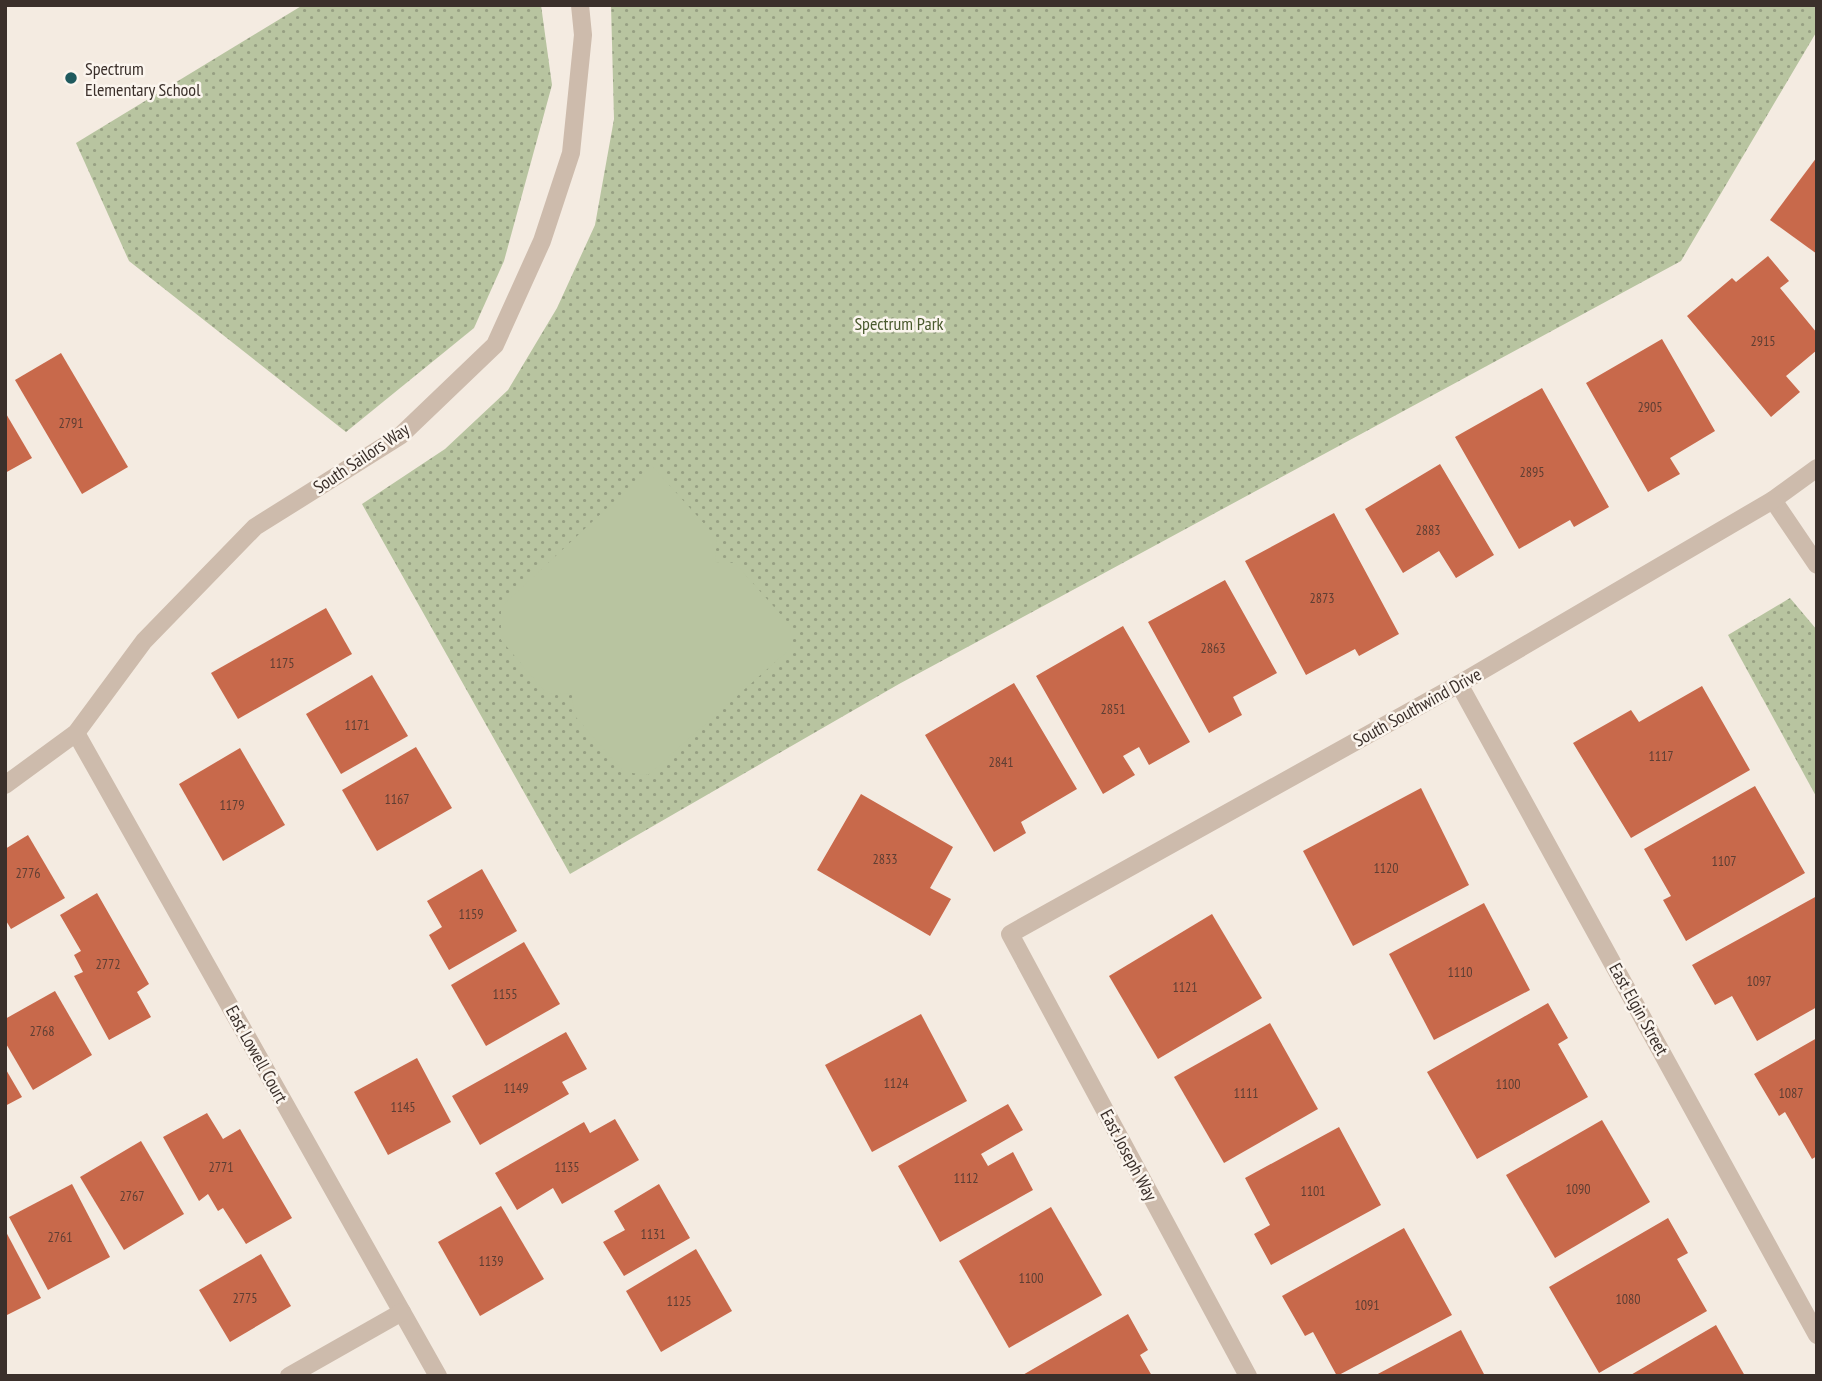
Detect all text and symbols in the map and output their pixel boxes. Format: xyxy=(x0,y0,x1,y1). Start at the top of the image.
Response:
place label: Spectrum Elementary School xyxy=(85,57,201,101)
marker: Spectrum Elementary School xyxy=(63,70,79,86)
park label: Spectrum Park xyxy=(854,312,944,335)
house number: 2915 xyxy=(1750,332,1776,350)
house number: 2905 xyxy=(1637,398,1663,416)
house number: 2791 xyxy=(58,414,84,432)
street label: South Sailors Way xyxy=(309,417,414,499)
house number: 2895 xyxy=(1519,463,1545,481)
house number: 2883 xyxy=(1415,521,1441,539)
house number: 2873 xyxy=(1309,589,1335,607)
house number: 2863 xyxy=(1200,639,1226,657)
house number: 1175 xyxy=(269,654,295,672)
street label: South Southwind Drive xyxy=(1349,662,1485,752)
house number: 2851 xyxy=(1100,700,1126,718)
house number: 1171 xyxy=(344,716,370,734)
house number: 1117 xyxy=(1648,747,1674,765)
house number: 2841 xyxy=(988,753,1014,771)
house number: 1167 xyxy=(384,790,410,808)
house number: 1179 xyxy=(219,796,245,814)
house number: 2833 xyxy=(872,850,898,868)
house number: 1107 xyxy=(1711,852,1737,870)
house number: 1120 xyxy=(1373,859,1399,877)
house number: 2776 xyxy=(15,864,41,882)
house number: 1159 xyxy=(458,905,484,923)
house number: 2772 xyxy=(95,955,121,973)
street label: East Elgin Street xyxy=(1604,959,1674,1059)
house number: 1110 xyxy=(1447,963,1473,981)
house number: 1097 xyxy=(1746,972,1772,990)
house number: 1121 xyxy=(1172,978,1198,996)
house number: 1155 xyxy=(492,985,518,1003)
street label: East Lowell Court xyxy=(221,1001,293,1107)
house number: 2768 xyxy=(29,1022,55,1040)
house number: 1124 xyxy=(883,1074,909,1092)
house number: 1100 xyxy=(1495,1075,1521,1093)
house number: 1149 xyxy=(503,1079,529,1097)
house number: 1111 xyxy=(1233,1084,1259,1102)
house number: 1087 xyxy=(1778,1084,1804,1102)
house number: 1145 xyxy=(390,1098,416,1116)
street label: East Joseph Way xyxy=(1095,1105,1163,1205)
house number: 2771 xyxy=(208,1158,234,1176)
house number: 1135 xyxy=(554,1158,580,1176)
house number: 1112 xyxy=(953,1169,979,1187)
house number: 1090 xyxy=(1565,1180,1591,1198)
house number: 1101 xyxy=(1300,1182,1326,1200)
house number: 2767 xyxy=(119,1187,145,1205)
house number: 1131 xyxy=(640,1225,666,1243)
house number: 2761 xyxy=(47,1228,73,1246)
house number: 1139 xyxy=(478,1252,504,1270)
house number: 1100 xyxy=(1018,1269,1044,1287)
house number: 2775 xyxy=(232,1289,258,1307)
house number: 1080 xyxy=(1615,1290,1641,1308)
house number: 1125 xyxy=(666,1292,692,1310)
house number: 1091 xyxy=(1354,1296,1380,1314)

